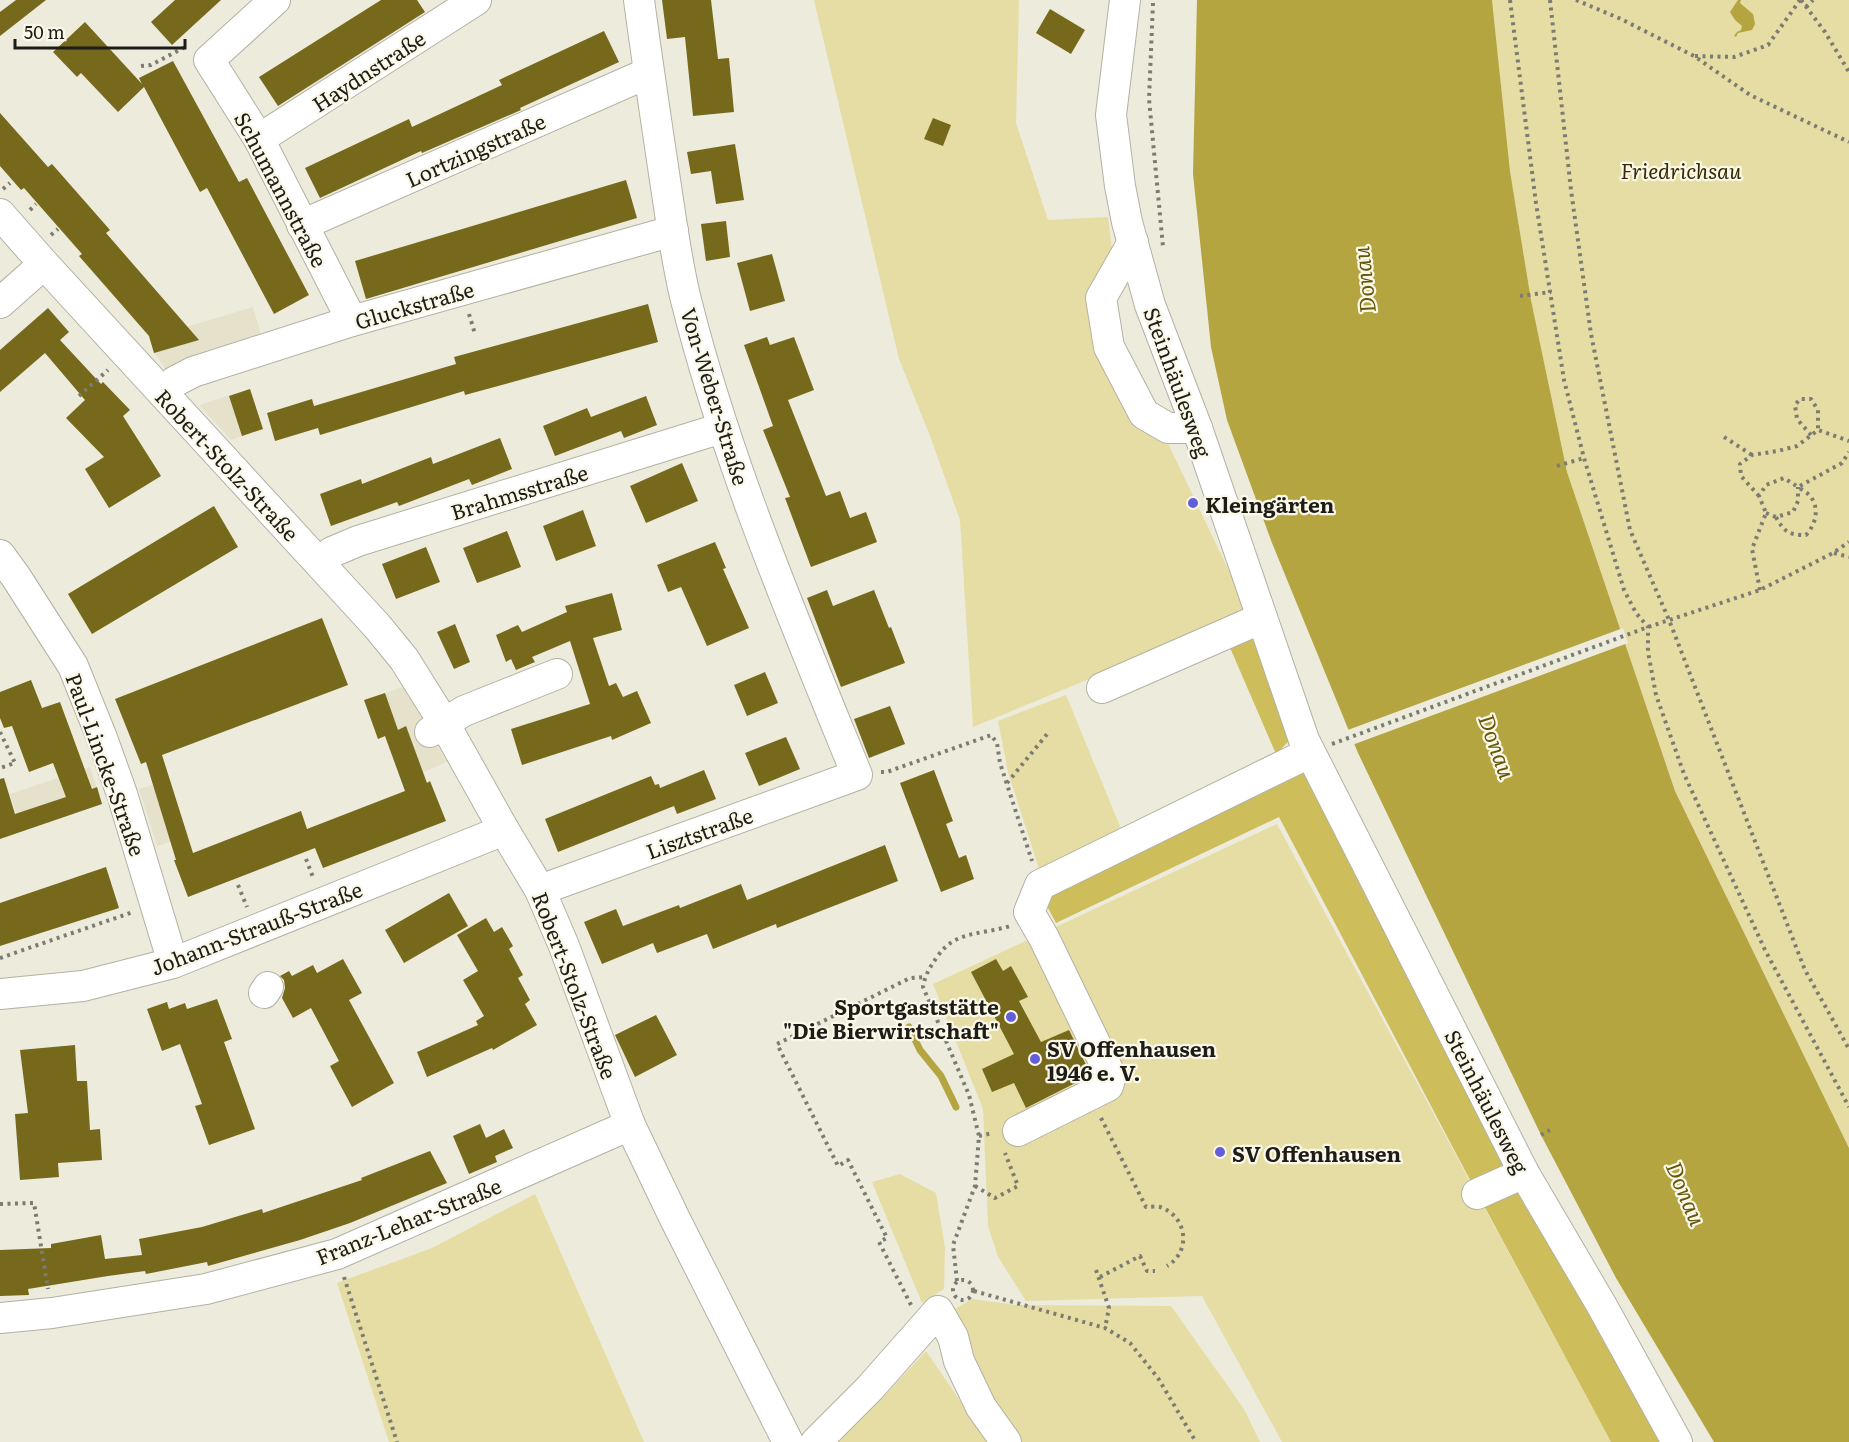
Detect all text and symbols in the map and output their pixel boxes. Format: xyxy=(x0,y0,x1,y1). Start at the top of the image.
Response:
scale bar xyxy=(15,12,184,50)
text: 50 m xyxy=(24,18,65,45)
street label: Haydnstraße xyxy=(305,22,431,118)
street label: Lortzingstraße xyxy=(400,104,550,194)
street label: Schumannstraße xyxy=(228,106,336,272)
park label: Friedrichsau xyxy=(1621,154,1742,185)
water label: Donau xyxy=(1343,245,1383,315)
street label: Gluckstraße xyxy=(351,272,477,336)
street label: Von-Weber-Straße xyxy=(674,303,758,489)
street label: Steinhäulesweg xyxy=(1137,303,1221,462)
street label: Robert-Stolz-Straße xyxy=(149,381,307,547)
street label: Brahmsstraße xyxy=(446,455,592,527)
place label: Kleingärten xyxy=(1205,488,1335,519)
marker: Kleingärten xyxy=(1186,496,1200,510)
street label: Paul-Lincke-Straße xyxy=(59,668,155,860)
water label: Donau xyxy=(1471,709,1525,783)
street label: Lisztstraße xyxy=(641,798,757,866)
street label: Johann-Strauß-Straße xyxy=(146,872,366,982)
street label: Robert-Stolz-Straße xyxy=(526,887,626,1083)
place label: Sportgaststätte "Die Bierwirtschaft" xyxy=(783,990,999,1045)
marker: Sportgaststätte "Die Bierwirtschaft" xyxy=(1004,1010,1018,1024)
street label: Steinhäulesweg xyxy=(1438,1024,1538,1179)
place label: SV Offenhausen 1946 e. V. xyxy=(1047,1032,1217,1087)
marker: SV Offenhausen 1946 e. V. xyxy=(1028,1052,1042,1066)
place label: SV Offenhausen xyxy=(1232,1137,1402,1168)
marker: SV Offenhausen xyxy=(1213,1145,1227,1159)
water label: Donau xyxy=(1659,1156,1715,1230)
street label: Franz-Lehar-Straße xyxy=(311,1169,505,1271)

